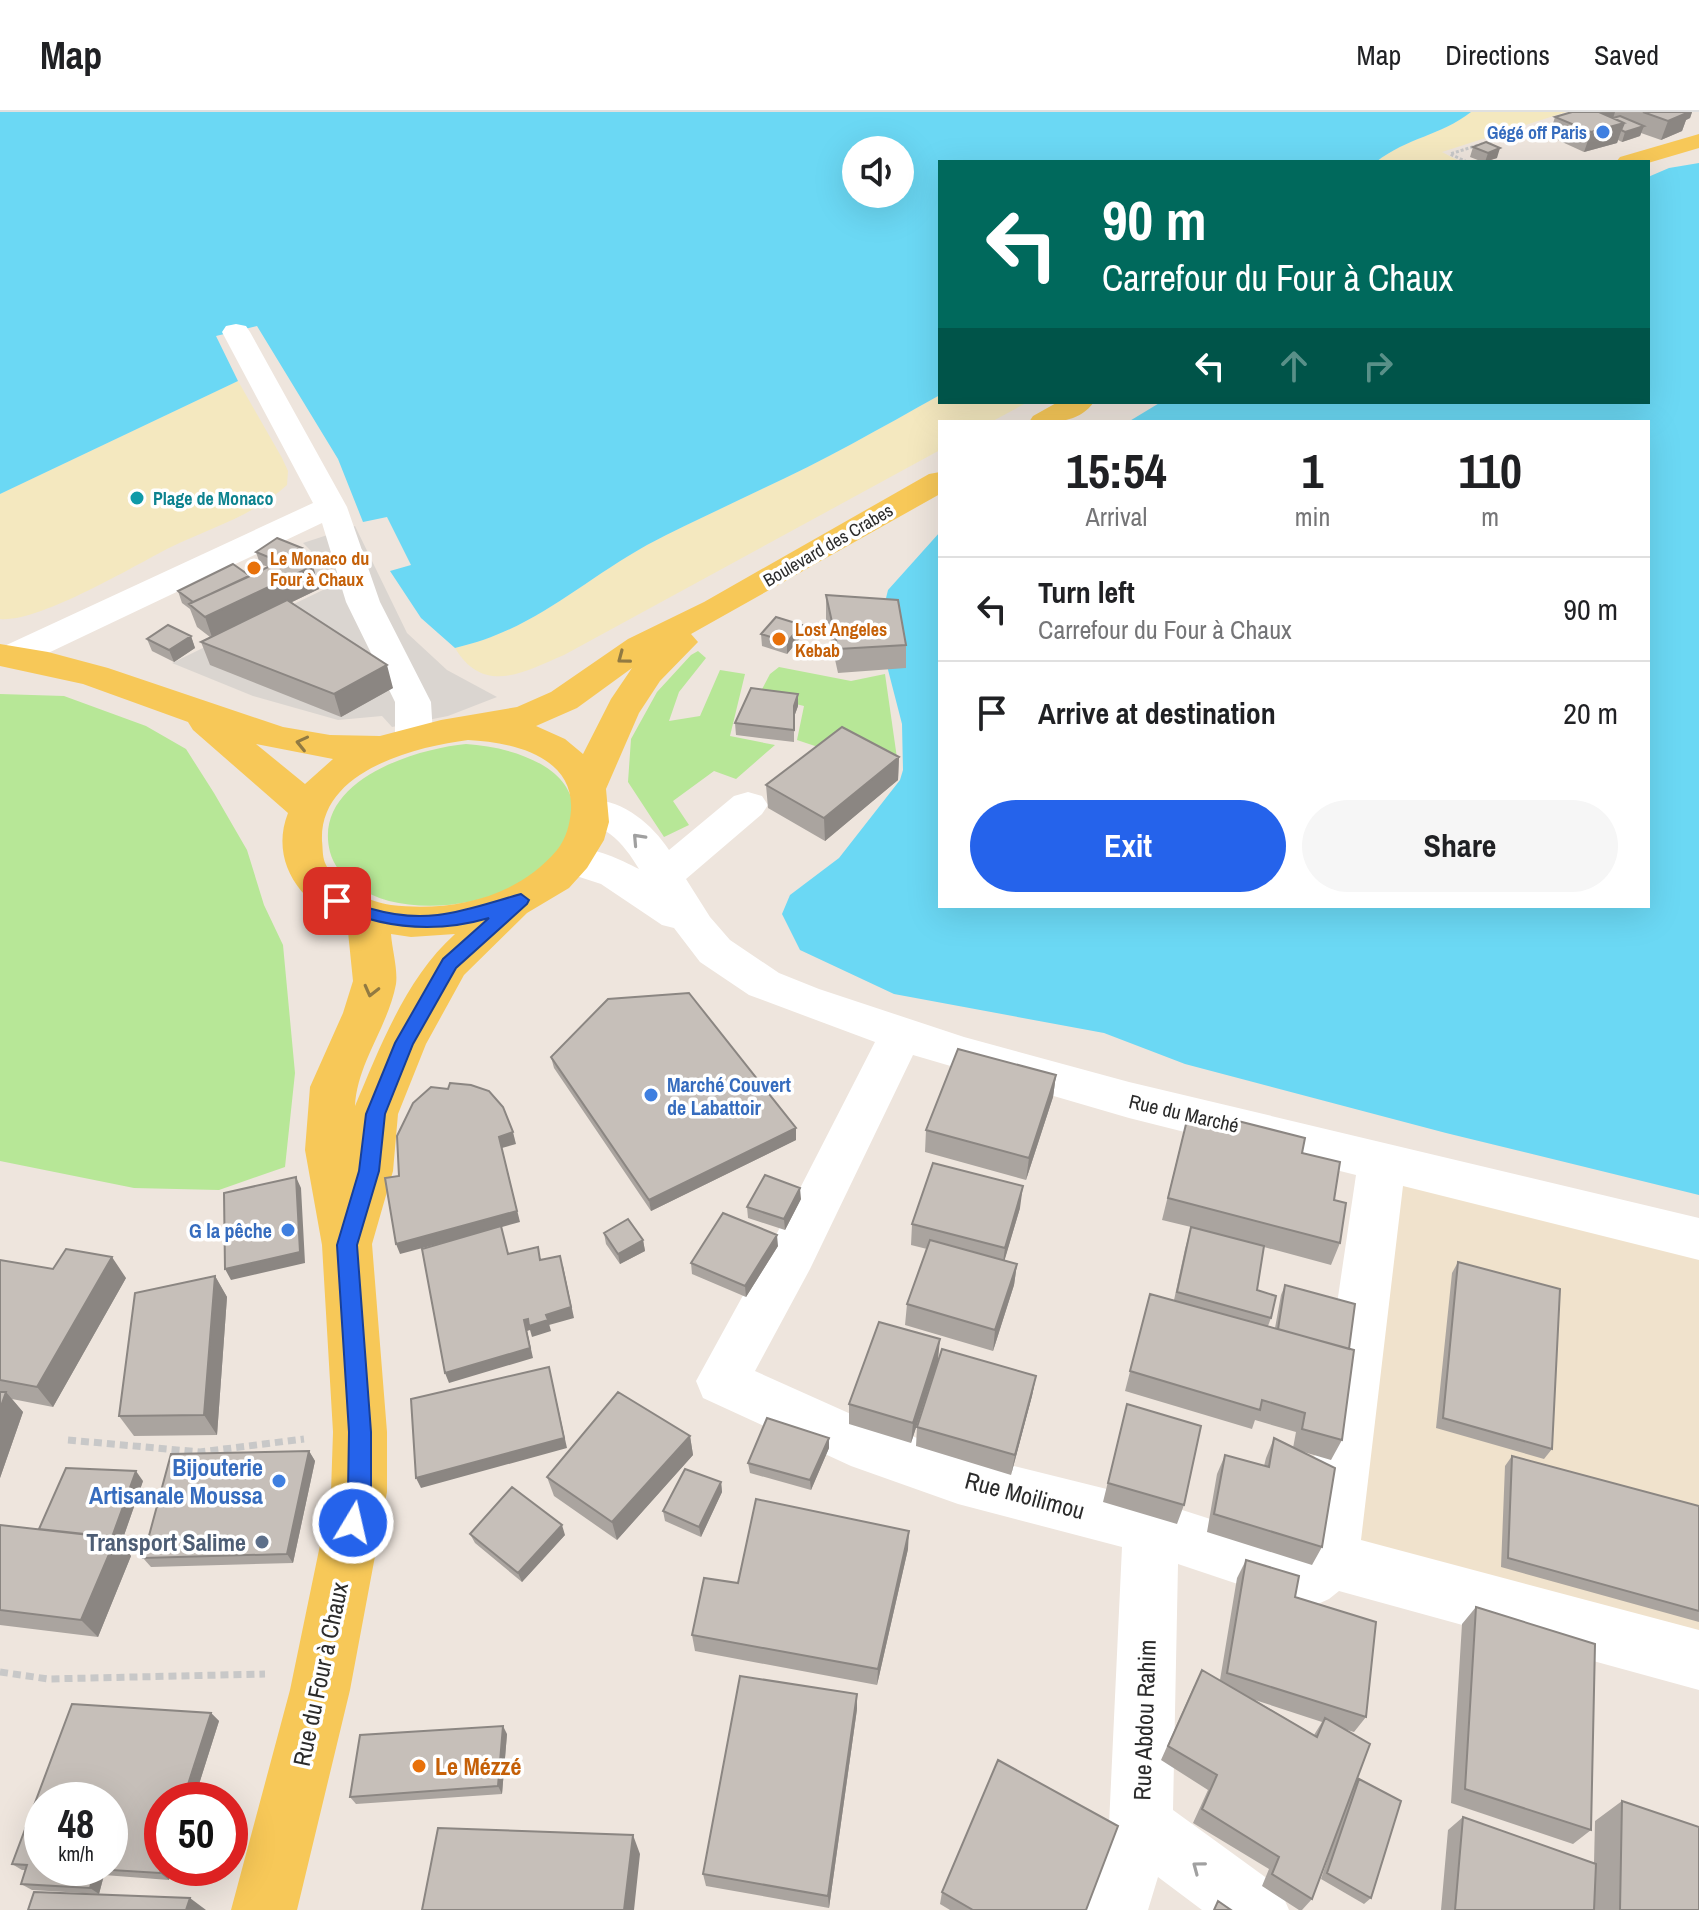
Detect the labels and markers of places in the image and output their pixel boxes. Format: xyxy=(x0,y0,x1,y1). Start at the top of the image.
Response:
place label: Gégé off Paris xyxy=(1487,120,1587,145)
marker: Gégé off Paris xyxy=(1594,123,1612,141)
place label: Plage de Monaco xyxy=(153,486,274,511)
marker: Plage de Monaco xyxy=(128,489,146,507)
place label: Le Monaco du Four à Chaux xyxy=(270,546,369,592)
marker: Le Monaco du Four à Chaux xyxy=(245,559,263,577)
place label: Lost Angeles Kebab xyxy=(795,617,887,663)
marker: Lost Angeles Kebab xyxy=(770,630,788,648)
pin xyxy=(303,867,371,935)
place label: Marché Couvert de Labattoir xyxy=(667,1071,791,1121)
marker: Marché Couvert de Labattoir xyxy=(642,1086,660,1104)
place label: G la pêche xyxy=(189,1217,272,1244)
marker: G la pêche xyxy=(279,1221,297,1239)
place label: Bijouterie Artisanale Moussa xyxy=(89,1451,263,1511)
marker: Bijouterie Artisanale Moussa xyxy=(270,1472,288,1490)
place label: Transport Salime xyxy=(86,1526,246,1558)
marker: Transport Salime xyxy=(253,1533,271,1551)
place label: Le Mézzé xyxy=(435,1750,521,1782)
marker: Le Mézzé xyxy=(410,1757,428,1775)

